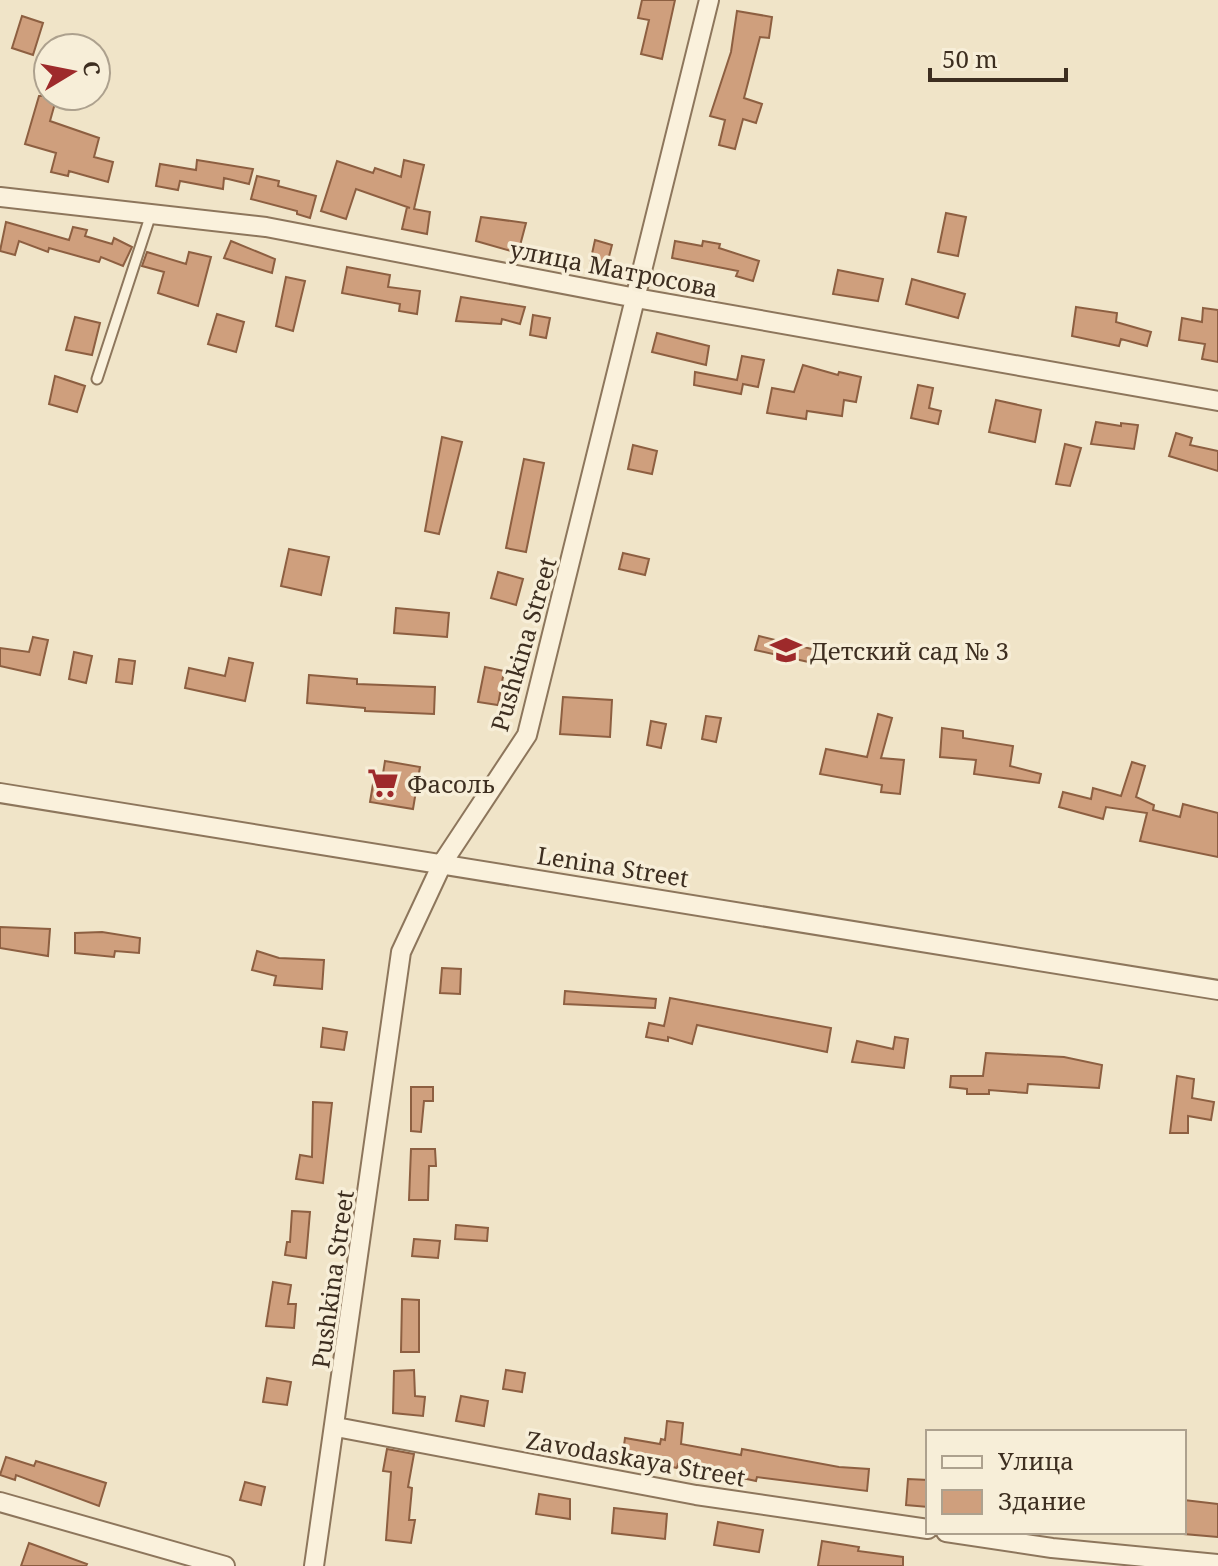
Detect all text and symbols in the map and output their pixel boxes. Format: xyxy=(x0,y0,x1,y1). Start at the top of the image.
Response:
north arrow xyxy=(32,32,112,112)
scale bar xyxy=(930,32,1066,82)
text: 50 m xyxy=(942,42,998,75)
text: С xyxy=(77,59,109,78)
street label: улица Матросова xyxy=(507,232,721,304)
street label: Pushkina Street xyxy=(482,553,564,735)
school or university icon: Детский сад № 3 xyxy=(769,633,803,667)
place label: Детский сад № 3 xyxy=(810,634,1009,667)
supermarket icon: Фасоль xyxy=(366,766,400,800)
place label: Фасоль xyxy=(407,767,495,800)
street label: Lenina Street xyxy=(535,838,691,894)
street label: Pushkina Street xyxy=(303,1188,361,1370)
street label: Zavodaskaya Street xyxy=(524,1422,748,1494)
legend xyxy=(926,1430,1186,1534)
text: Улица xyxy=(998,1444,1074,1477)
text: Здание xyxy=(998,1484,1086,1517)

